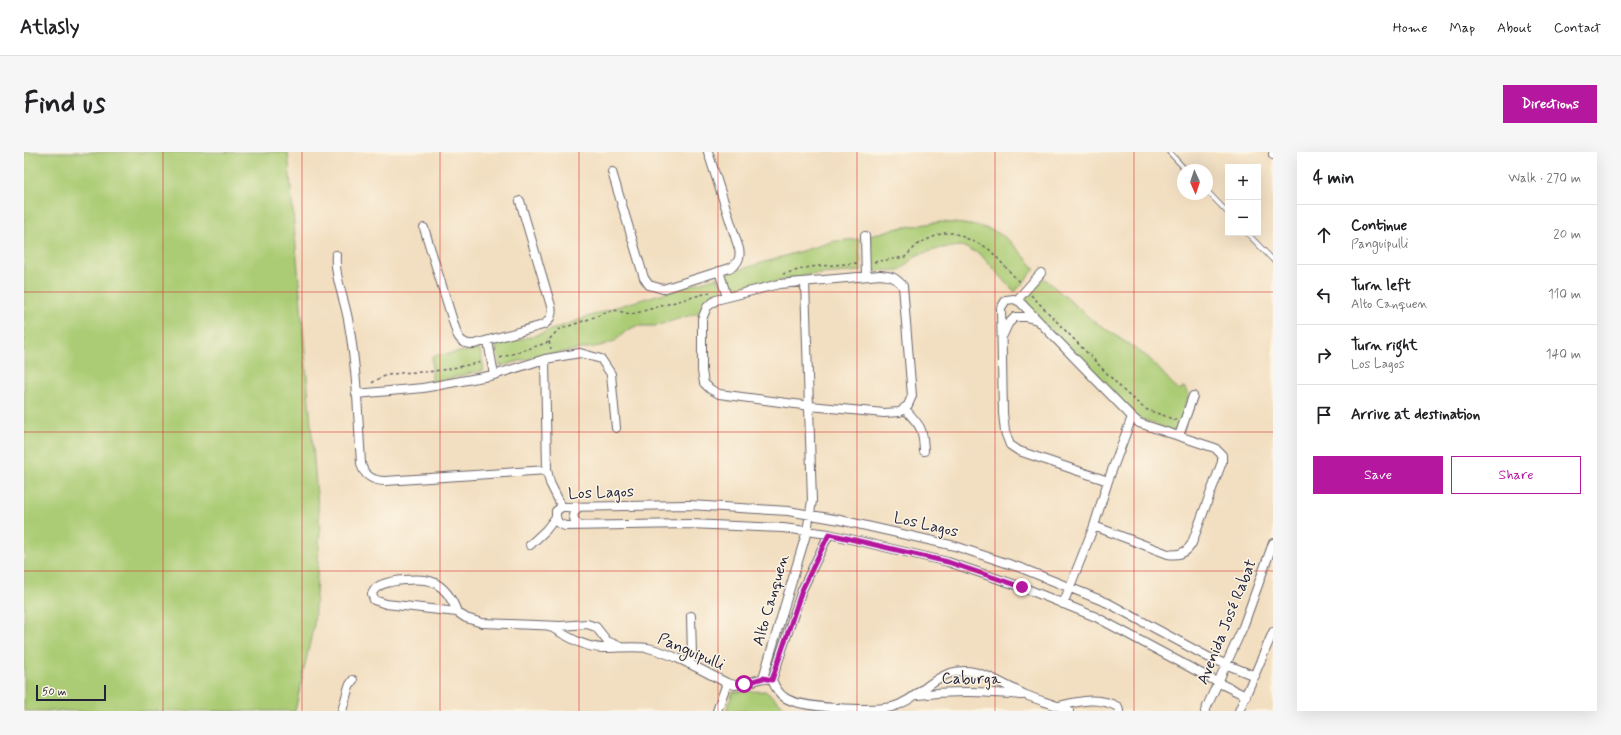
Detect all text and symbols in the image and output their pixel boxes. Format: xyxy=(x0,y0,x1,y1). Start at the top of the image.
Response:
text: Atlasly xyxy=(20,15,79,40)
text: Home xyxy=(1393,19,1427,37)
text: Map xyxy=(1449,19,1475,37)
text: About xyxy=(1497,19,1532,37)
text: Contact xyxy=(1554,19,1601,37)
button: Directions xyxy=(1503,85,1597,123)
text: Find us xyxy=(24,86,105,123)
north arrow xyxy=(1177,164,1213,200)
map controls xyxy=(1225,164,1261,236)
button: + xyxy=(1225,164,1261,200)
text: 4 min xyxy=(1313,167,1354,189)
text: Walk · 270 m xyxy=(1508,170,1581,187)
button: − xyxy=(1225,200,1261,236)
text: Continue xyxy=(1351,216,1407,236)
icon: ahead xyxy=(1313,224,1335,246)
text: 20 m xyxy=(1553,226,1581,243)
text: Panguipulli xyxy=(1351,236,1408,253)
text: Turn left xyxy=(1351,276,1411,296)
icon: left xyxy=(1313,284,1335,306)
text: 110 m xyxy=(1548,286,1581,303)
text: Alto Canquen xyxy=(1351,296,1428,313)
text: Turn right xyxy=(1351,336,1418,356)
icon: right xyxy=(1313,344,1335,366)
text: 140 m xyxy=(1546,346,1581,363)
text: Los Lagos xyxy=(1351,356,1404,373)
icon: arrive xyxy=(1313,404,1335,426)
text: Arrive at destination xyxy=(1351,405,1480,425)
button: Save xyxy=(1313,456,1443,494)
button: Share xyxy=(1451,456,1581,494)
street label: Los Lagos xyxy=(568,481,634,505)
street label: Los Lagos xyxy=(892,507,960,543)
street label: Alto Canquen xyxy=(748,551,794,648)
street label: Avenida José Rabat xyxy=(1192,556,1262,688)
route end xyxy=(1013,578,1031,596)
street label: Panguipulli xyxy=(654,629,728,676)
street label: Caburga xyxy=(941,668,1001,690)
route start xyxy=(735,675,753,693)
scale bar xyxy=(36,683,106,702)
text: 50 m xyxy=(42,685,67,699)

